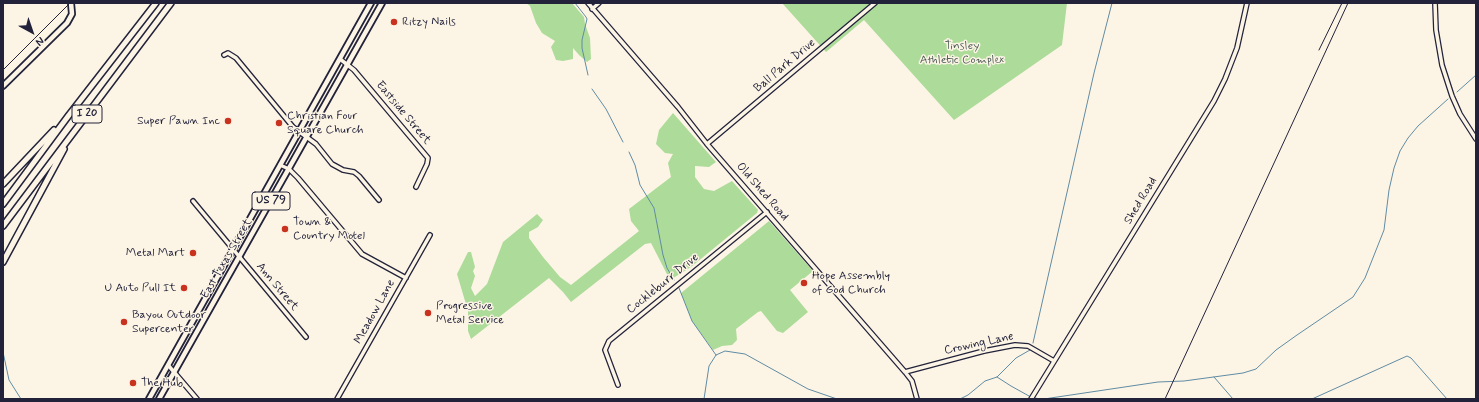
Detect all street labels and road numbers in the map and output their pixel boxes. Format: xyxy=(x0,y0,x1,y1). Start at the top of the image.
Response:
street label: Ball Park Drive xyxy=(751,36,819,96)
street label: Eastside Street xyxy=(372,78,434,148)
road number: I 20 xyxy=(72,105,102,123)
street label: Old Shed Road xyxy=(733,160,791,224)
street label: Shed Road xyxy=(1121,175,1161,227)
road number: US 79 xyxy=(252,192,290,210)
street label: East Texas Street xyxy=(198,216,256,302)
street label: Cockleburr Drive xyxy=(624,251,702,317)
street label: Ann Street xyxy=(253,260,301,314)
street label: Meadow Lane xyxy=(351,277,399,347)
street label: Crowing Lane xyxy=(943,330,1015,358)

